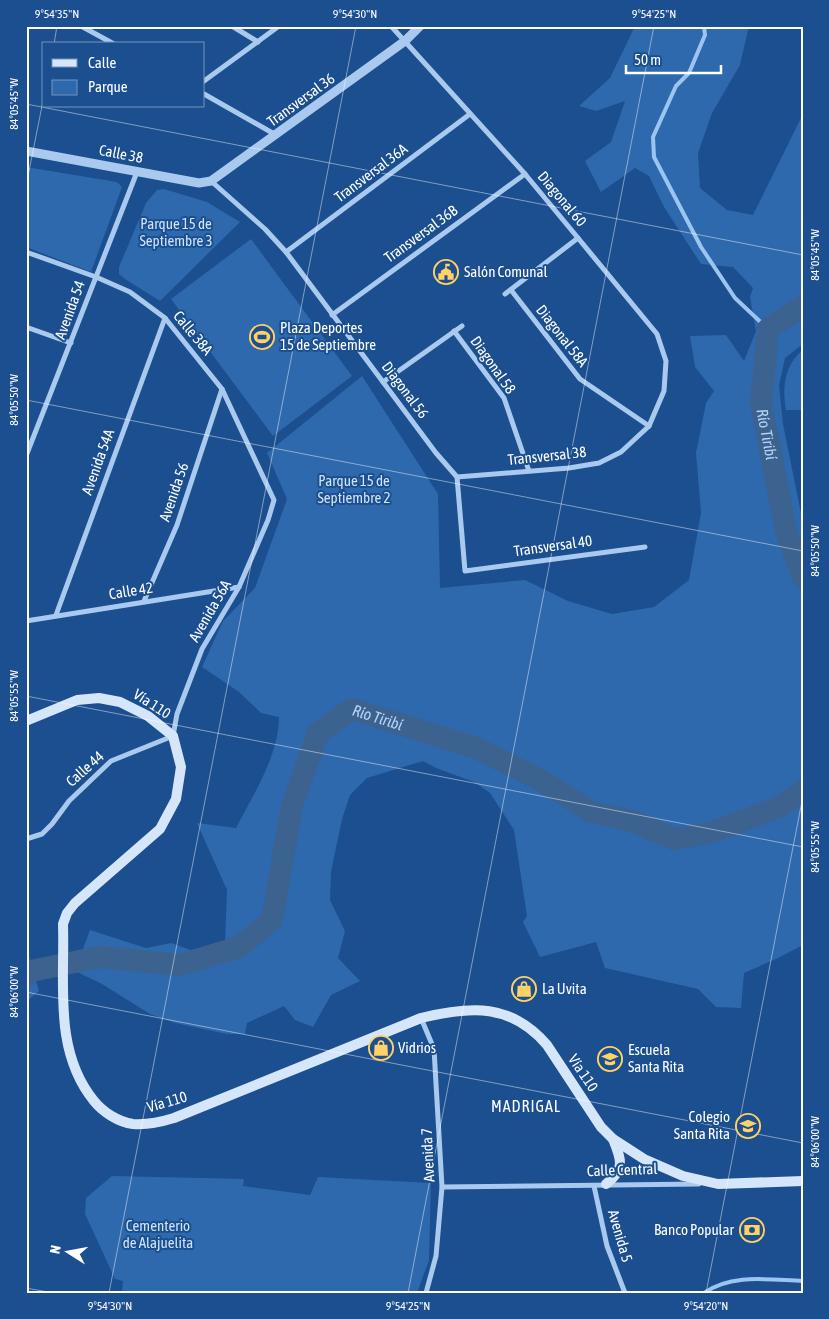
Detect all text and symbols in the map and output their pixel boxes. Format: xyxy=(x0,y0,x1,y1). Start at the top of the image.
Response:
text: 9°54'35"N xyxy=(35,7,79,21)
text: 9°54'30"N xyxy=(333,7,377,21)
text: 9°54'25"N xyxy=(632,7,676,21)
legend xyxy=(42,42,205,108)
scale bar xyxy=(626,42,722,74)
text: 50 m xyxy=(634,51,661,68)
text: Calle xyxy=(88,54,117,71)
street label: Transversal 36 xyxy=(264,69,338,130)
text: 84°05'45"W xyxy=(7,78,21,130)
text: Parque xyxy=(88,78,128,95)
street label: Transversal 36A xyxy=(331,139,411,205)
street label: Calle 38 xyxy=(98,141,145,166)
street label: Diagonal 60 xyxy=(535,168,590,230)
street label: Transversal 36B xyxy=(381,201,461,266)
park label: Parque 15 de Septiembre 3 xyxy=(139,215,213,249)
text: 84°05'45"W xyxy=(808,229,822,281)
public building icon: Salón Comunal xyxy=(433,259,459,285)
place label: Salón Comunal xyxy=(464,263,548,280)
street label: Avenida 54 xyxy=(51,278,88,341)
street label: Diagonal 58A xyxy=(533,301,592,370)
street label: Calle 38A xyxy=(170,307,217,358)
place label: Plaza Deportes 15 de Septiembre xyxy=(280,319,376,353)
sports icon: Plaza Deportes 15 de Septiembre xyxy=(249,324,275,350)
street label: Diagonal 58 xyxy=(467,333,519,397)
street label: Diagonal 56 xyxy=(379,358,432,421)
text: 84°05'50"W xyxy=(7,374,21,426)
water label: Río Tiribí xyxy=(753,407,781,462)
street label: Avenida 54A xyxy=(78,426,117,497)
street label: Transversal 38 xyxy=(507,443,587,468)
street label: Avenida 56 xyxy=(156,460,192,524)
park label: Parque 15 de Septiembre 2 xyxy=(317,472,391,506)
text: 84°05'50"W xyxy=(808,525,822,577)
street label: Transversal 40 xyxy=(513,532,593,559)
street label: Avenida 56A xyxy=(185,576,234,645)
street label: Calle 42 xyxy=(108,579,154,602)
text: 84°05'55"W xyxy=(7,670,21,722)
street label: Vía 110 xyxy=(130,685,174,722)
water label: Río Tiribí xyxy=(350,701,405,733)
street label: Calle 44 xyxy=(62,747,107,790)
text: 84°05'55"W xyxy=(808,821,822,873)
text: 84°06'00"W xyxy=(7,966,21,1018)
shop icon: La Uvita xyxy=(511,976,537,1002)
place label: La Uvita xyxy=(542,980,587,997)
shop icon: Vidrios xyxy=(368,1035,394,1061)
place label: Vidrios xyxy=(398,1039,436,1056)
place label: Escuela Santa Rita xyxy=(628,1041,684,1075)
school or university icon: Escuela Santa Rita xyxy=(597,1046,623,1072)
street label: Vía 110 xyxy=(565,1051,602,1094)
street label: Vía 110 xyxy=(145,1088,189,1115)
district label: MADRIGAL xyxy=(491,1097,561,1115)
place label: Colegio Santa Rita xyxy=(674,1108,730,1142)
school or university icon: Colegio Santa Rita xyxy=(735,1113,761,1139)
text: 84°06'00"W xyxy=(808,1116,822,1168)
street label: Avenida 7 xyxy=(418,1128,437,1182)
street label: Calle Central xyxy=(586,1160,658,1179)
street label: Avenida 5 xyxy=(605,1208,636,1264)
park label: Cementerio de Alajuelita xyxy=(123,1217,193,1251)
bank icon: Banco Popular xyxy=(739,1217,765,1243)
place label: Banco Popular xyxy=(654,1221,735,1238)
north arrow xyxy=(42,1226,92,1276)
text: N xyxy=(47,1244,64,1255)
text: 9°54'30"N xyxy=(88,1299,132,1313)
text: 9°54'25"N xyxy=(386,1299,430,1313)
text: 9°54'20"N xyxy=(684,1299,728,1313)

